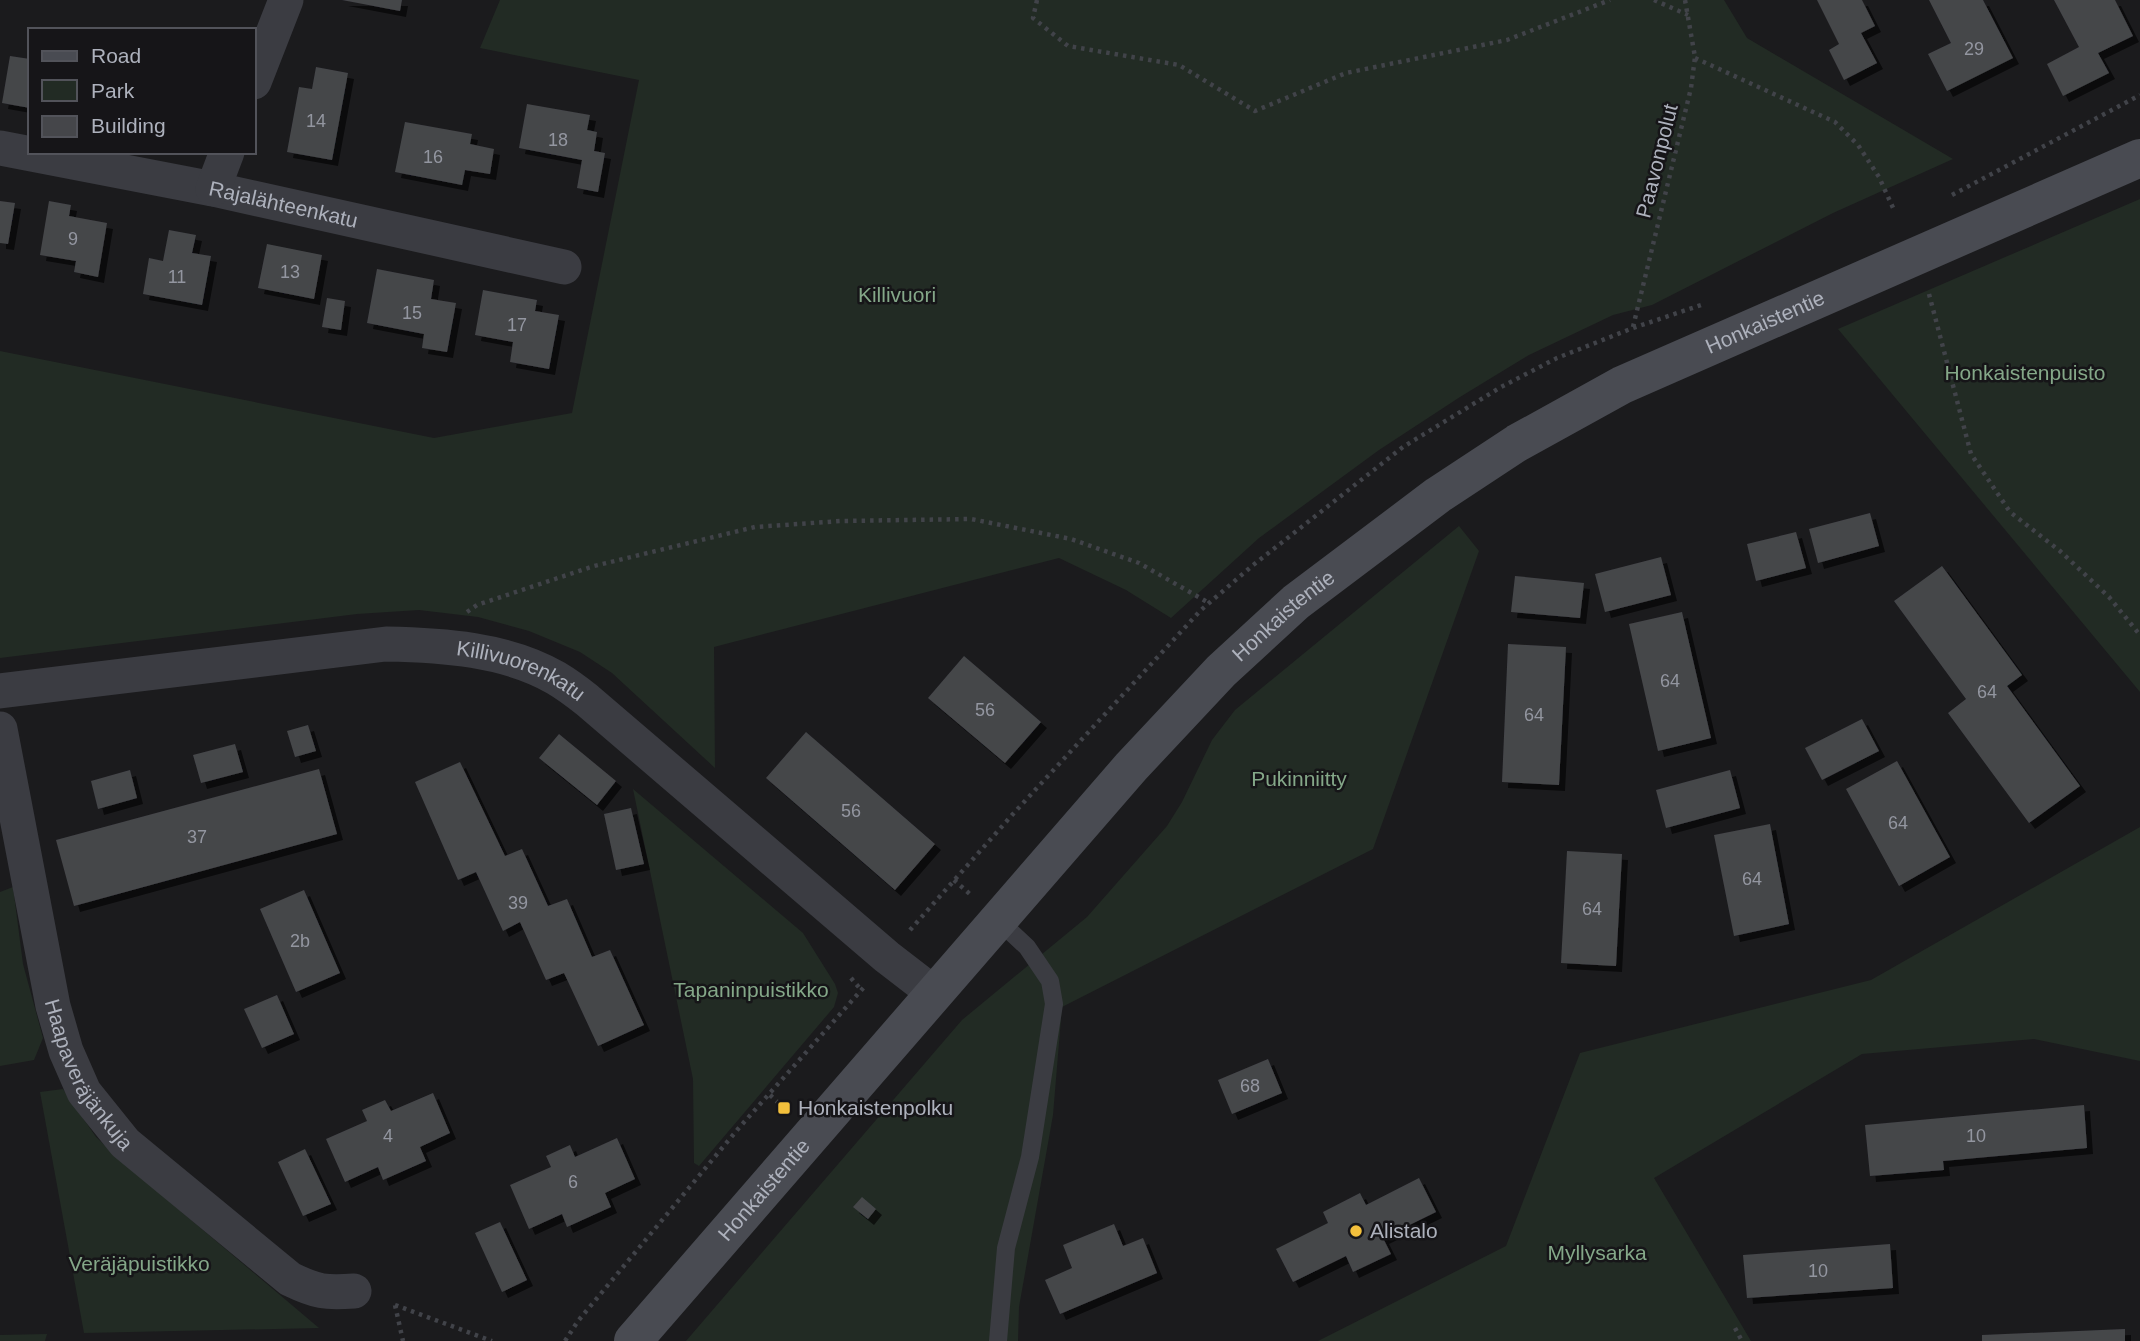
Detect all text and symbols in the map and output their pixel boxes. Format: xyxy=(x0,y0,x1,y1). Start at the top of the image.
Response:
legend xyxy=(28,28,256,154)
house number: 29 xyxy=(1964,39,1984,59)
text: Road xyxy=(91,44,141,67)
text: Park xyxy=(91,79,135,102)
street label: Paavonpolut xyxy=(1631,101,1682,220)
house number: 14 xyxy=(306,111,326,131)
text: Building xyxy=(91,114,166,137)
house number: 18 xyxy=(548,130,568,150)
house number: 16 xyxy=(423,147,443,167)
street label: Rajalähteenkatu xyxy=(207,176,360,232)
house number: 9 xyxy=(68,229,78,249)
house number: 13 xyxy=(280,262,300,282)
house number: 11 xyxy=(168,267,186,287)
park label: Killivuori xyxy=(858,283,936,306)
street label: Honkaistentie xyxy=(1702,286,1828,358)
house number: 15 xyxy=(402,303,422,323)
house number: 17 xyxy=(507,315,527,335)
park label: Honkaistenpuisto xyxy=(1944,361,2106,384)
street label: Honkaistentie xyxy=(1227,565,1339,666)
street label: Killivuorenkatu xyxy=(455,636,590,705)
house number: 64 xyxy=(1660,671,1680,691)
house number: 64 xyxy=(1977,682,1997,702)
house number: 56 xyxy=(975,700,995,720)
house number: 64 xyxy=(1524,705,1544,725)
park label: Pukinniitty xyxy=(1251,767,1347,790)
house number: 56 xyxy=(841,801,861,821)
house number: 64 xyxy=(1888,813,1908,833)
house number: 37 xyxy=(187,827,207,847)
house number: 64 xyxy=(1742,869,1762,889)
house number: 39 xyxy=(508,893,528,913)
house number: 64 xyxy=(1582,899,1602,919)
house number: 2b xyxy=(290,931,310,951)
park label: Tapaninpuistikko xyxy=(673,978,829,1001)
street label: Haapaveräjänkuja xyxy=(41,996,138,1155)
house number: 68 xyxy=(1240,1076,1260,1096)
place label: Honkaistenpolku xyxy=(798,1096,953,1119)
marker: Honkaistenpolku xyxy=(776,1100,792,1116)
house number: 4 xyxy=(383,1126,393,1146)
house number: 10 xyxy=(1966,1126,1986,1146)
street label: Honkaistentie xyxy=(713,1134,814,1245)
house number: 6 xyxy=(568,1172,578,1192)
place label: Alistalo xyxy=(1370,1219,1438,1242)
marker: Alistalo xyxy=(1348,1223,1364,1239)
park label: Myllysarka xyxy=(1547,1241,1647,1264)
park label: Veräjäpuistikko xyxy=(68,1252,210,1275)
house number: 10 xyxy=(1808,1261,1828,1281)

